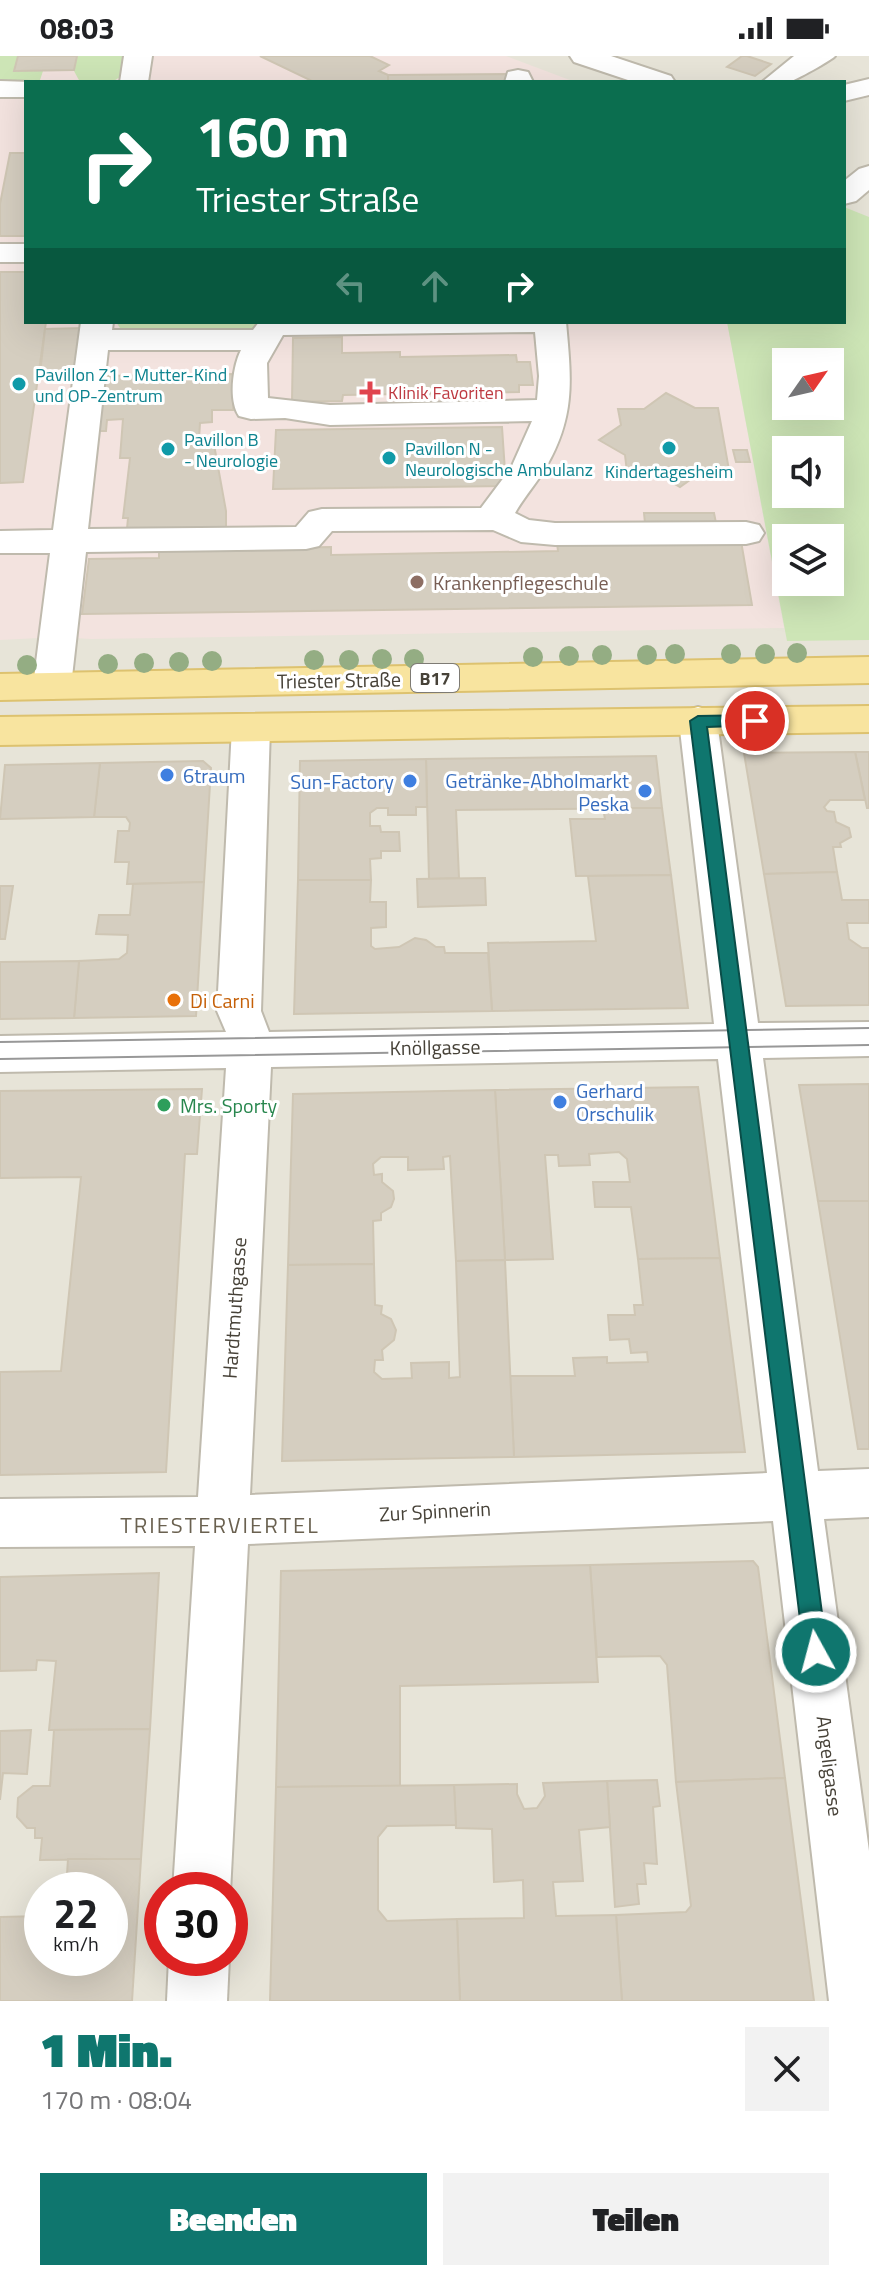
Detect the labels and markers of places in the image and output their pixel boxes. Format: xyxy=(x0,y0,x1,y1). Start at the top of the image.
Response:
place label: Pavillon Z1 - Mutter-Kind und OP-Zentrum xyxy=(35,361,227,409)
marker: Pavillon Z1 - Mutter-Kind und OP-Zentrum xyxy=(10,375,28,393)
place label: Klinik Favoriten xyxy=(388,379,504,406)
marker: Klinik Favoriten xyxy=(359,381,381,403)
place label: Pavillon B - Neurologie xyxy=(184,426,278,474)
place label: Pavillon N - Neurologische Ambulanz xyxy=(405,435,593,483)
marker: Kindertagesheim xyxy=(660,439,678,457)
marker: Pavillon B - Neurologie xyxy=(159,440,177,458)
marker: Pavillon N - Neurologische Ambulanz xyxy=(380,449,398,467)
place label: Kindertagesheim xyxy=(605,458,733,485)
place label: Krankenpflegeschule xyxy=(433,567,609,598)
marker: Krankenpflegeschule xyxy=(408,573,426,591)
pin xyxy=(721,687,789,755)
place label: 6traum xyxy=(183,760,246,791)
place label: Getränke-Abholmarkt Peska xyxy=(445,765,629,819)
marker: 6traum xyxy=(158,766,176,784)
place label: Sun-Factory xyxy=(290,766,394,797)
marker: Sun-Factory xyxy=(401,772,419,790)
marker: Getränke-Abholmarkt Peska xyxy=(636,782,654,800)
place label: Di Carni xyxy=(190,985,255,1016)
marker: Di Carni xyxy=(165,991,183,1009)
place label: Gerhard Orschulik xyxy=(576,1075,654,1129)
place label: Mrs. Sporty xyxy=(180,1090,278,1121)
marker: Gerhard Orschulik xyxy=(551,1093,569,1111)
marker: Mrs. Sporty xyxy=(155,1096,173,1114)

